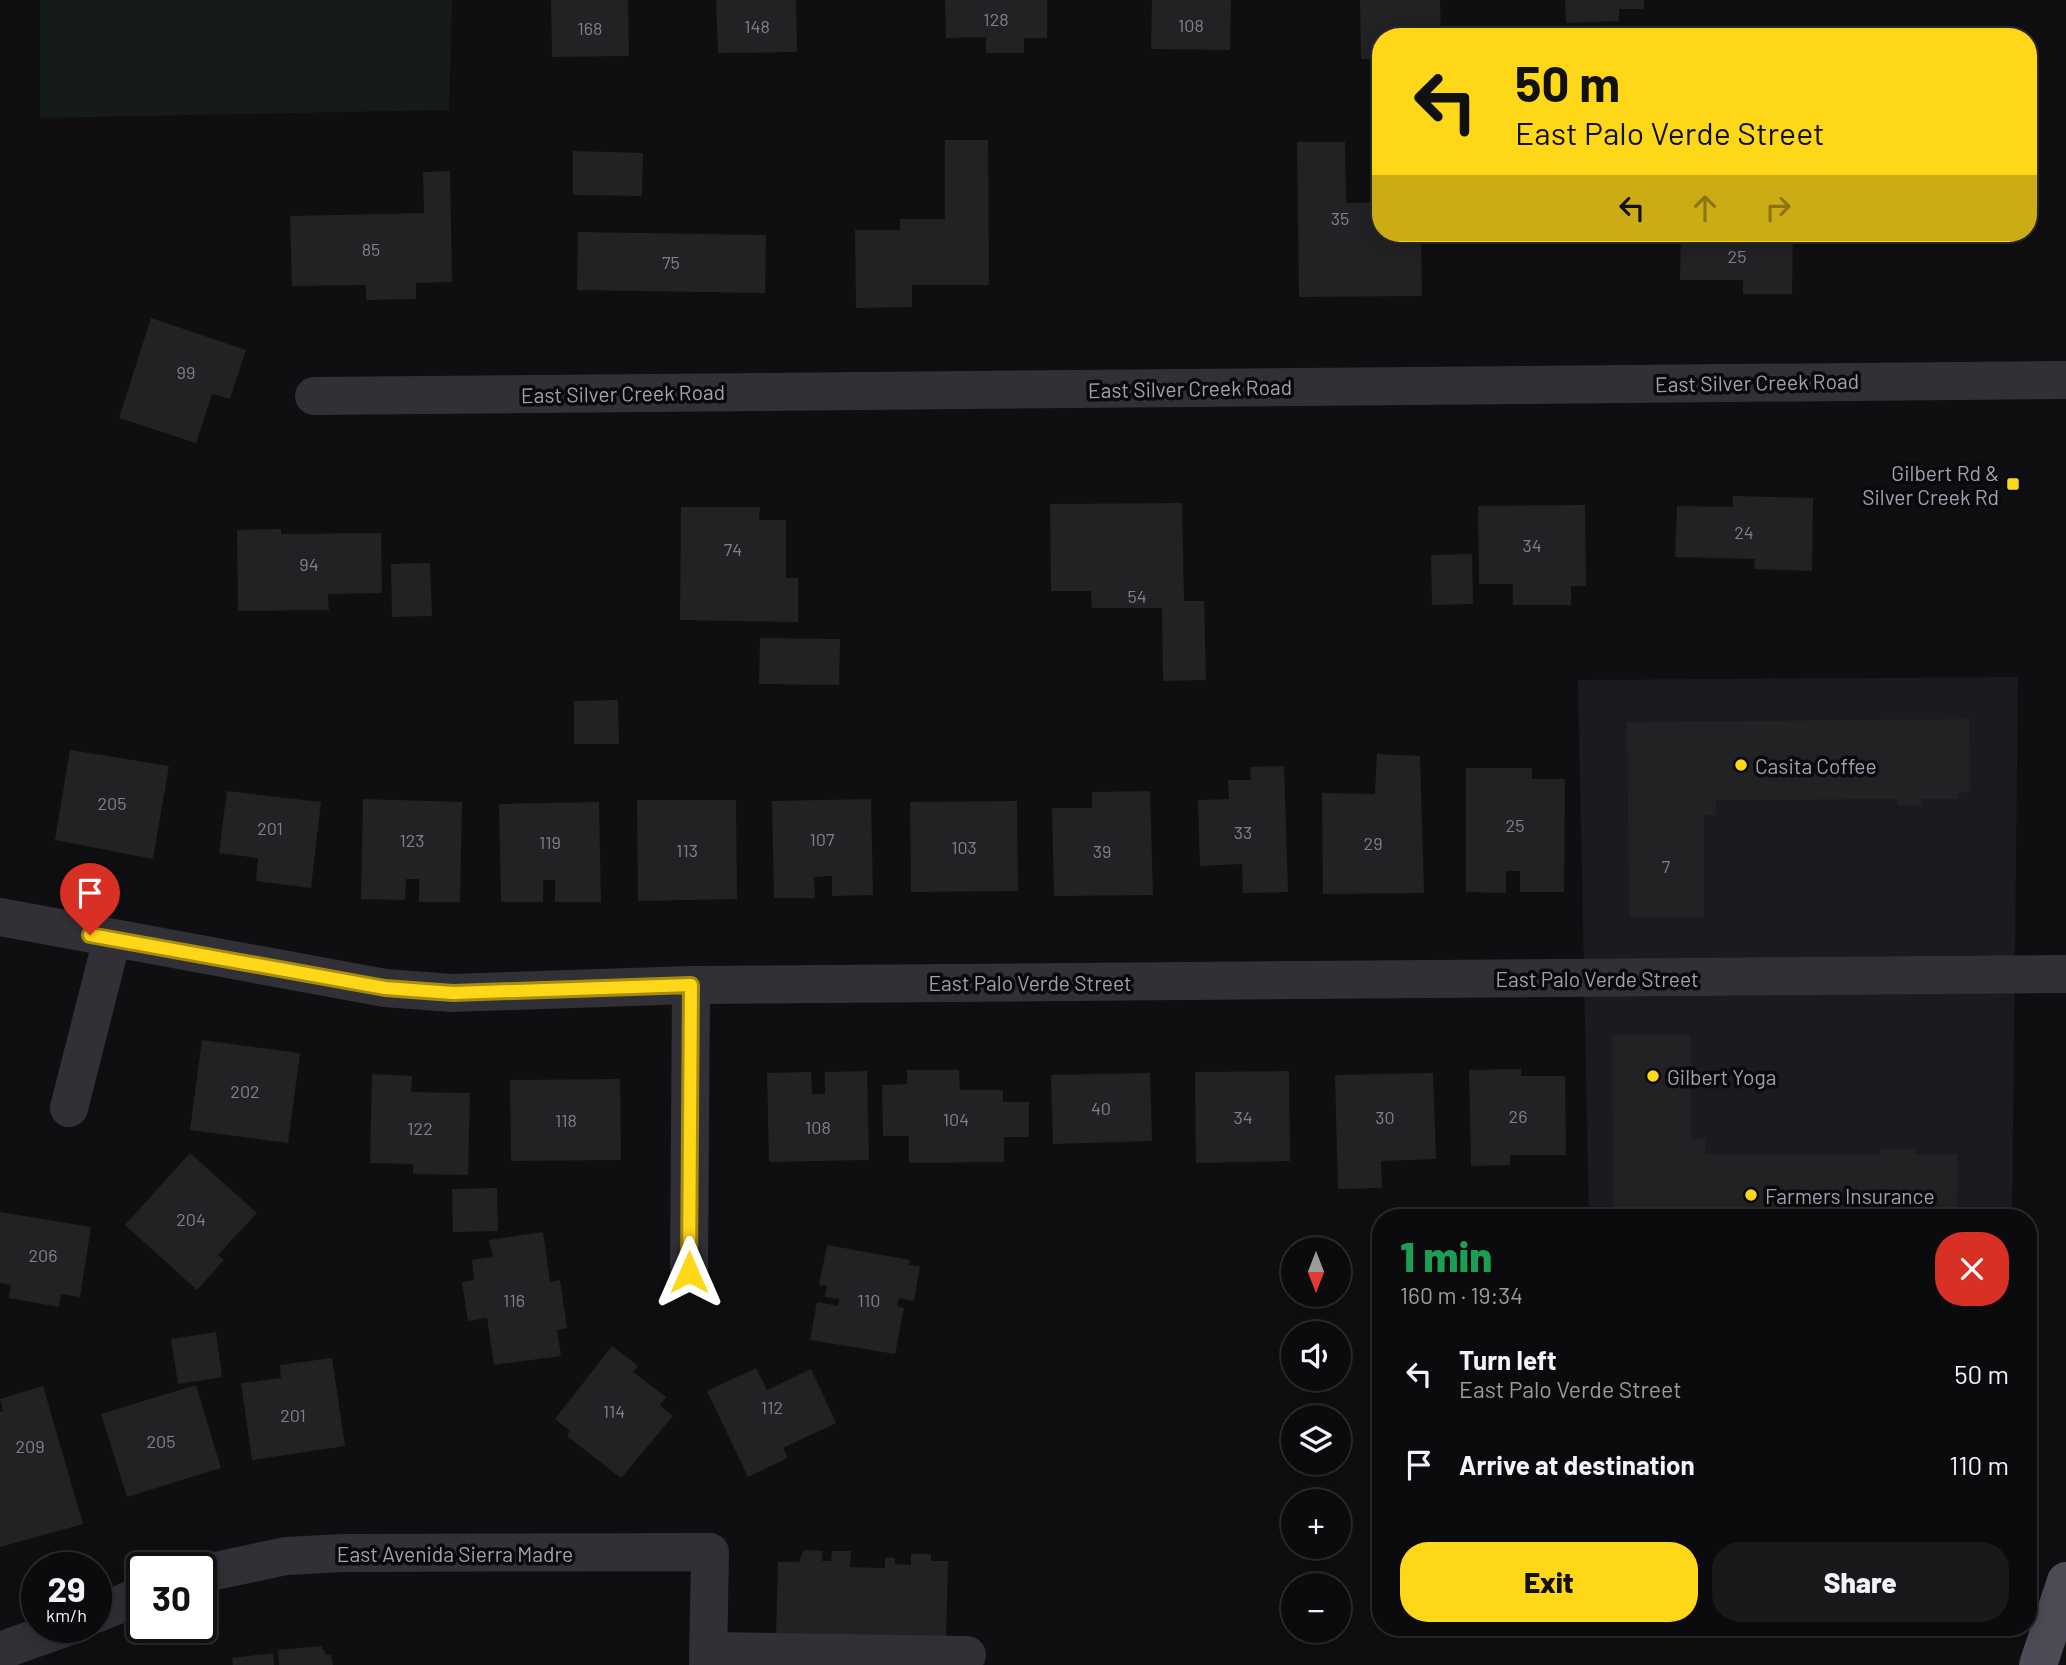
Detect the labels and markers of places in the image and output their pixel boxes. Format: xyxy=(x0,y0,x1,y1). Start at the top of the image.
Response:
place label: Gilbert Rd & Silver Creek Rd xyxy=(1862,460,1999,509)
marker: Gilbert Rd & Silver Creek Rd xyxy=(2005,476,2021,492)
place label: Casita Coffee xyxy=(1755,753,1877,778)
marker: Casita Coffee xyxy=(1733,757,1749,773)
pin xyxy=(60,863,120,935)
place label: Gilbert Yoga xyxy=(1667,1064,1776,1089)
marker: Gilbert Yoga xyxy=(1645,1068,1661,1084)
place label: Farmers Insurance xyxy=(1765,1183,1935,1208)
marker: Farmers Insurance xyxy=(1743,1187,1759,1203)

